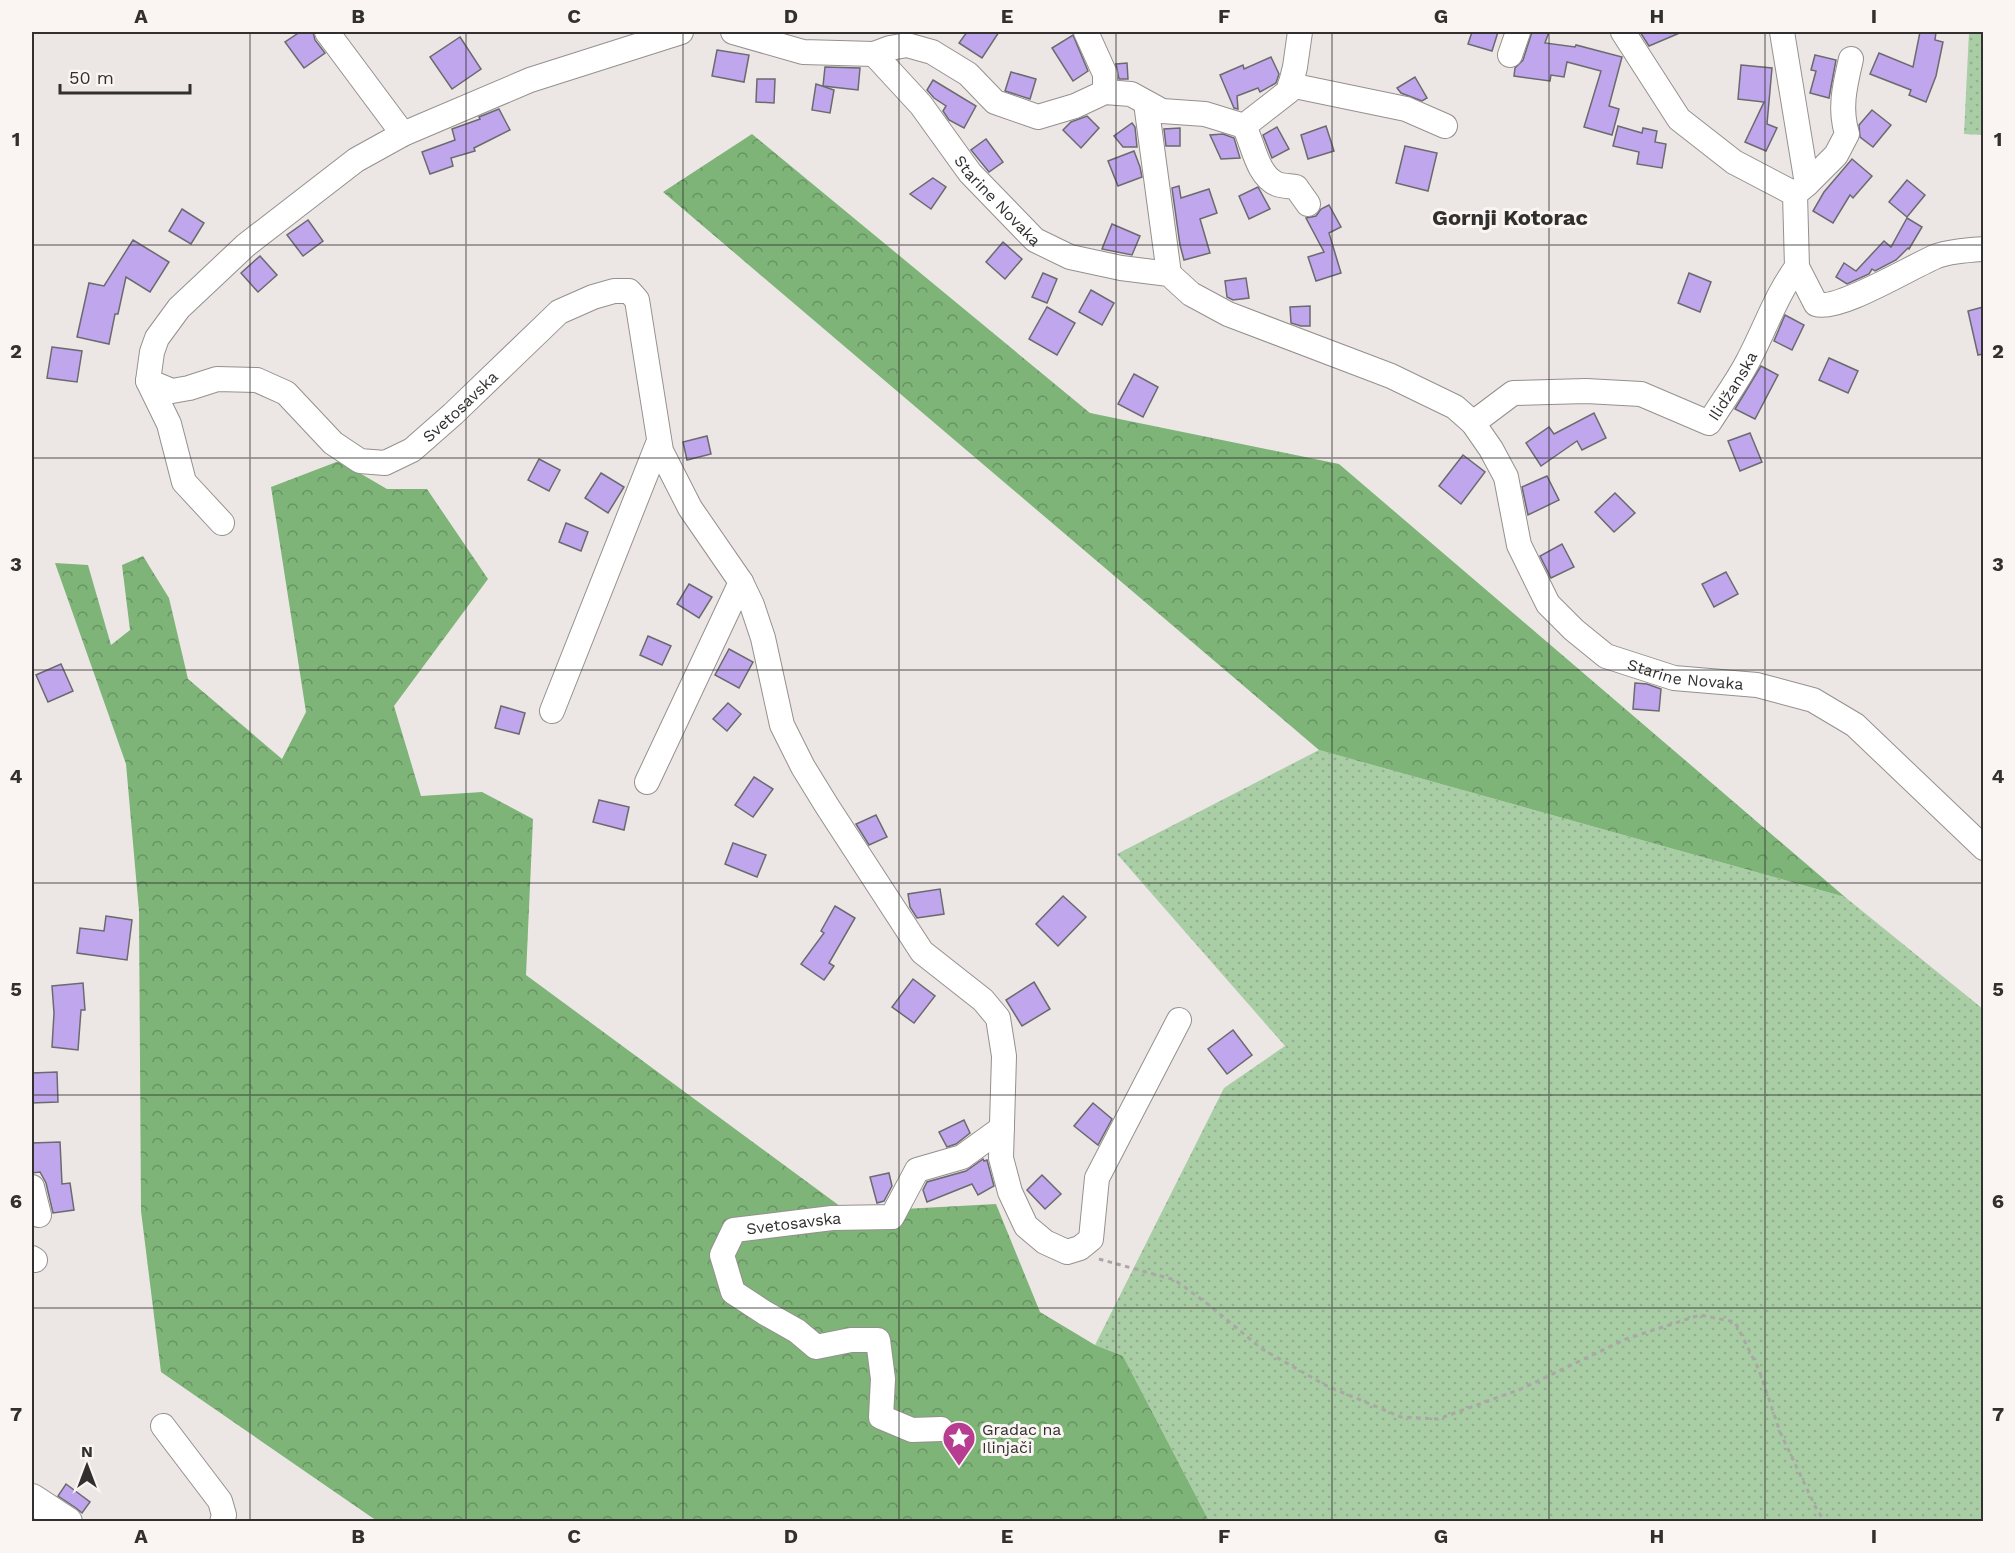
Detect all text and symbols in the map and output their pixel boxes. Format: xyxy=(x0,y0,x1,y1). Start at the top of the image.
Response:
text: A xyxy=(134,4,148,28)
text: B xyxy=(351,4,365,28)
text: C xyxy=(567,4,581,28)
text: D xyxy=(784,4,798,28)
text: E xyxy=(1001,4,1013,28)
text: F xyxy=(1218,4,1230,28)
text: G xyxy=(1434,4,1448,28)
text: H xyxy=(1650,4,1664,28)
text: I xyxy=(1871,4,1877,28)
scale bar xyxy=(60,57,190,95)
text: 50 m xyxy=(69,67,114,88)
text: 1 xyxy=(12,127,20,151)
text: 1 xyxy=(1994,127,2002,151)
street label: Starine Novaka xyxy=(951,151,1045,250)
district label: Gornji Kotorac xyxy=(1432,205,1588,230)
text: 2 xyxy=(10,339,22,363)
text: 2 xyxy=(1992,339,2004,363)
street label: Ilidžanska xyxy=(1704,348,1761,424)
street label: Svetosavska xyxy=(419,367,502,446)
text: 3 xyxy=(10,552,22,576)
text: 3 xyxy=(1992,552,2004,576)
street label: Starine Novaka xyxy=(1625,654,1744,693)
text: 4 xyxy=(10,764,23,788)
text: 4 xyxy=(1992,764,2005,788)
text: 5 xyxy=(10,977,22,1001)
text: 5 xyxy=(1992,977,2004,1001)
text: 6 xyxy=(10,1189,22,1213)
text: 6 xyxy=(1992,1189,2004,1213)
street label: Svetosavska xyxy=(745,1208,841,1238)
text: 7 xyxy=(10,1402,22,1426)
text: 7 xyxy=(1992,1402,2004,1426)
place icon: Gradac na Ilinjači xyxy=(941,1420,977,1467)
place label: Gradac na Ilinjači xyxy=(982,1420,1061,1457)
north arrow xyxy=(57,1436,117,1496)
text: N xyxy=(81,1442,93,1461)
text: A xyxy=(134,1524,148,1548)
text: B xyxy=(351,1524,365,1548)
text: C xyxy=(567,1524,581,1548)
text: D xyxy=(784,1524,798,1548)
text: E xyxy=(1001,1524,1013,1548)
text: F xyxy=(1218,1524,1230,1548)
text: G xyxy=(1434,1524,1448,1548)
text: H xyxy=(1650,1524,1664,1548)
text: I xyxy=(1871,1524,1877,1548)

